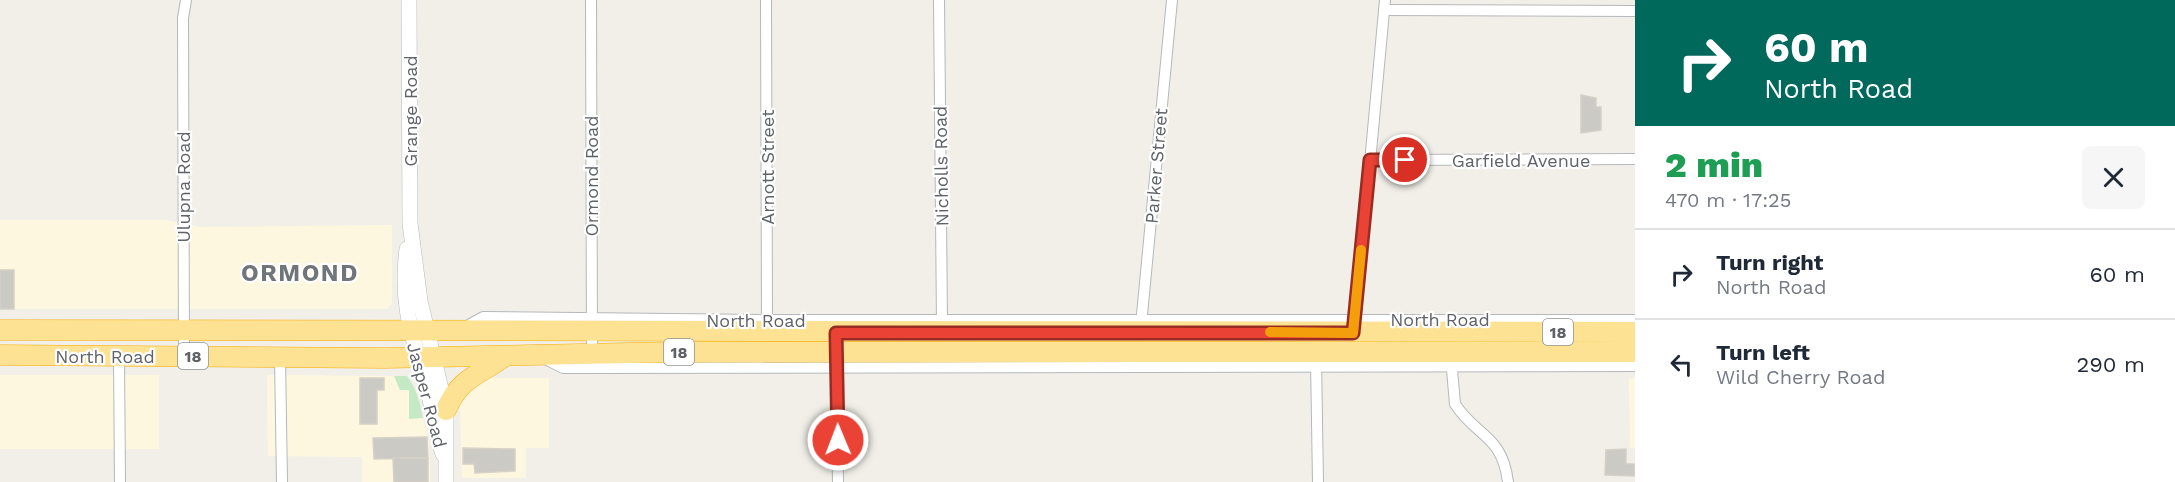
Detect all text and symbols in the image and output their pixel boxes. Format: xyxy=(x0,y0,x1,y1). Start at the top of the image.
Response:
text: 60 m xyxy=(1764,23,1868,72)
icon: right xyxy=(1665,24,1743,102)
street label: Grange Road xyxy=(400,55,421,167)
text: North Road xyxy=(1764,73,1913,105)
street label: Nicholls Road xyxy=(929,106,953,226)
street label: Parker Street xyxy=(1140,107,1172,225)
street label: Arnott Street xyxy=(757,109,778,225)
street label: Ormond Road xyxy=(581,115,602,237)
street label: Ulupna Road xyxy=(173,131,194,243)
pin xyxy=(1379,134,1430,185)
icon: arrive xyxy=(1388,143,1421,176)
text: 2 min xyxy=(1665,144,1763,186)
button: close xyxy=(2082,146,2145,209)
street label: Garfield Avenue xyxy=(1452,150,1590,171)
text: 470 m · 17:25 xyxy=(1665,188,1791,212)
text: Turn right xyxy=(1716,250,1823,275)
icon: right xyxy=(1665,258,1698,291)
district label: ORMOND xyxy=(241,259,359,287)
text: 60 m xyxy=(2089,262,2145,287)
text: North Road xyxy=(1716,275,1826,299)
street label: North Road xyxy=(1390,309,1490,330)
street label: North Road xyxy=(706,310,806,331)
road number: 18 xyxy=(1543,319,1573,345)
road number: 18 xyxy=(664,339,694,365)
street label: Jasper Road xyxy=(403,340,451,450)
text: Turn left xyxy=(1716,340,1810,365)
road number: 18 xyxy=(178,343,208,369)
street label: North Road xyxy=(55,346,155,367)
icon: left xyxy=(1665,348,1698,381)
text: 290 m xyxy=(2076,352,2145,377)
text: Wild Cherry Road xyxy=(1716,365,1885,389)
position arrow xyxy=(806,408,870,472)

